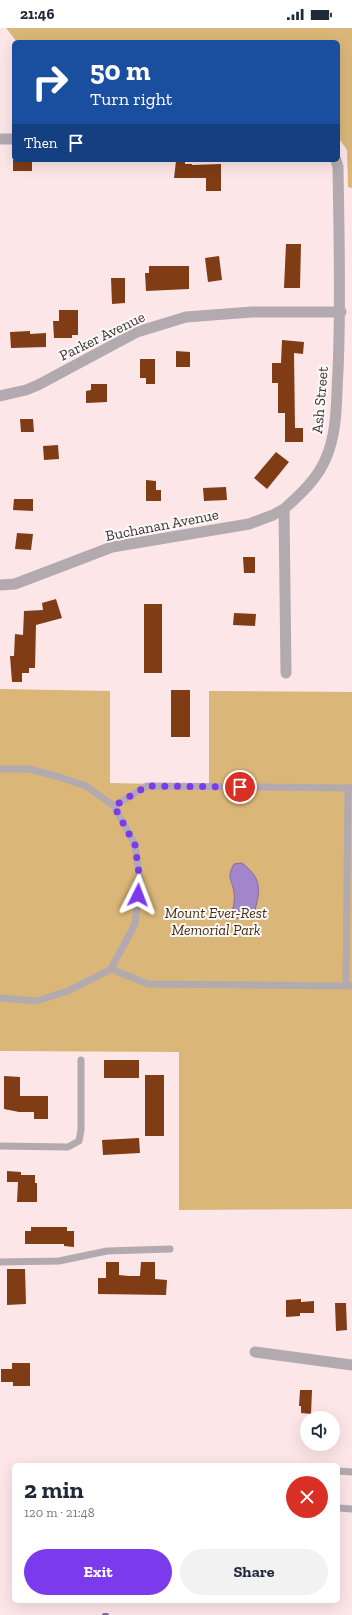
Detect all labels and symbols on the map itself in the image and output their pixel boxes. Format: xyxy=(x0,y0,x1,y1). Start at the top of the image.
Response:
street label: Parker Avenue xyxy=(56,308,148,364)
street label: Ash Street xyxy=(308,365,332,434)
street label: Buchanan Avenue xyxy=(104,505,220,545)
pin xyxy=(223,770,257,804)
position arrow xyxy=(117,874,159,916)
park label: Mount Ever-Rest Memorial Park xyxy=(165,904,267,939)

